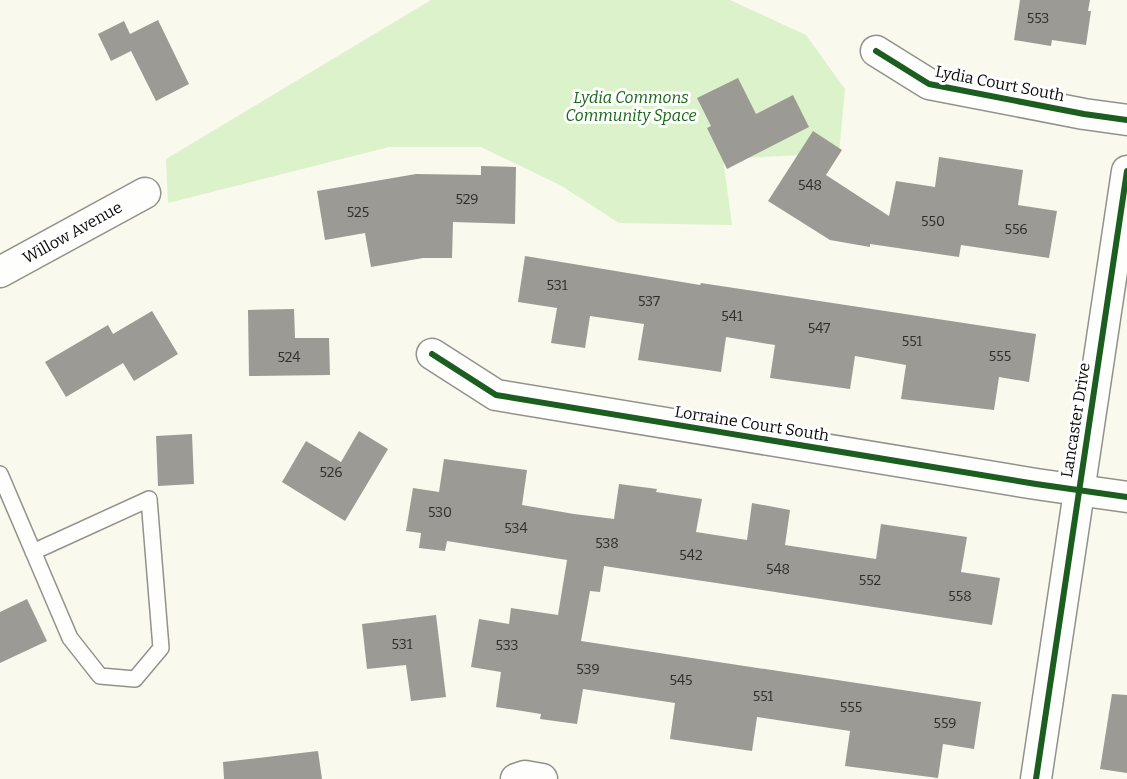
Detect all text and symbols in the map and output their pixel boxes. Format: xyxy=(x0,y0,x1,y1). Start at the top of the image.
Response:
house number: 553 xyxy=(1027,10,1049,27)
street label: Lydia Court South xyxy=(934,62,1066,105)
park label: Lydia Commons Community Space xyxy=(565,88,697,125)
house number: 548 xyxy=(798,177,822,194)
house number: 529 xyxy=(455,191,479,208)
street label: Willow Avenue xyxy=(19,197,125,268)
house number: 525 xyxy=(347,204,369,221)
house number: 550 xyxy=(921,213,945,230)
house number: 556 xyxy=(1004,221,1028,238)
house number: 531 xyxy=(547,277,568,294)
house number: 537 xyxy=(638,293,660,310)
house number: 541 xyxy=(721,308,743,325)
house number: 547 xyxy=(808,320,830,337)
house number: 551 xyxy=(902,333,923,350)
house number: 555 xyxy=(989,348,1011,365)
house number: 524 xyxy=(277,349,301,366)
street label: Lancaster Drive xyxy=(1057,361,1094,479)
street label: Lorraine Court South xyxy=(673,402,830,445)
house number: 526 xyxy=(319,464,343,481)
house number: 530 xyxy=(428,504,452,521)
house number: 534 xyxy=(504,520,528,537)
house number: 538 xyxy=(595,535,619,552)
house number: 542 xyxy=(679,547,703,564)
house number: 548 xyxy=(766,561,790,578)
house number: 552 xyxy=(859,572,881,589)
house number: 558 xyxy=(948,588,972,605)
house number: 531 xyxy=(392,636,413,653)
house number: 533 xyxy=(496,637,518,654)
house number: 539 xyxy=(576,661,600,678)
house number: 545 xyxy=(669,672,693,689)
house number: 551 xyxy=(753,688,774,705)
house number: 555 xyxy=(840,699,862,716)
house number: 559 xyxy=(933,715,957,732)

